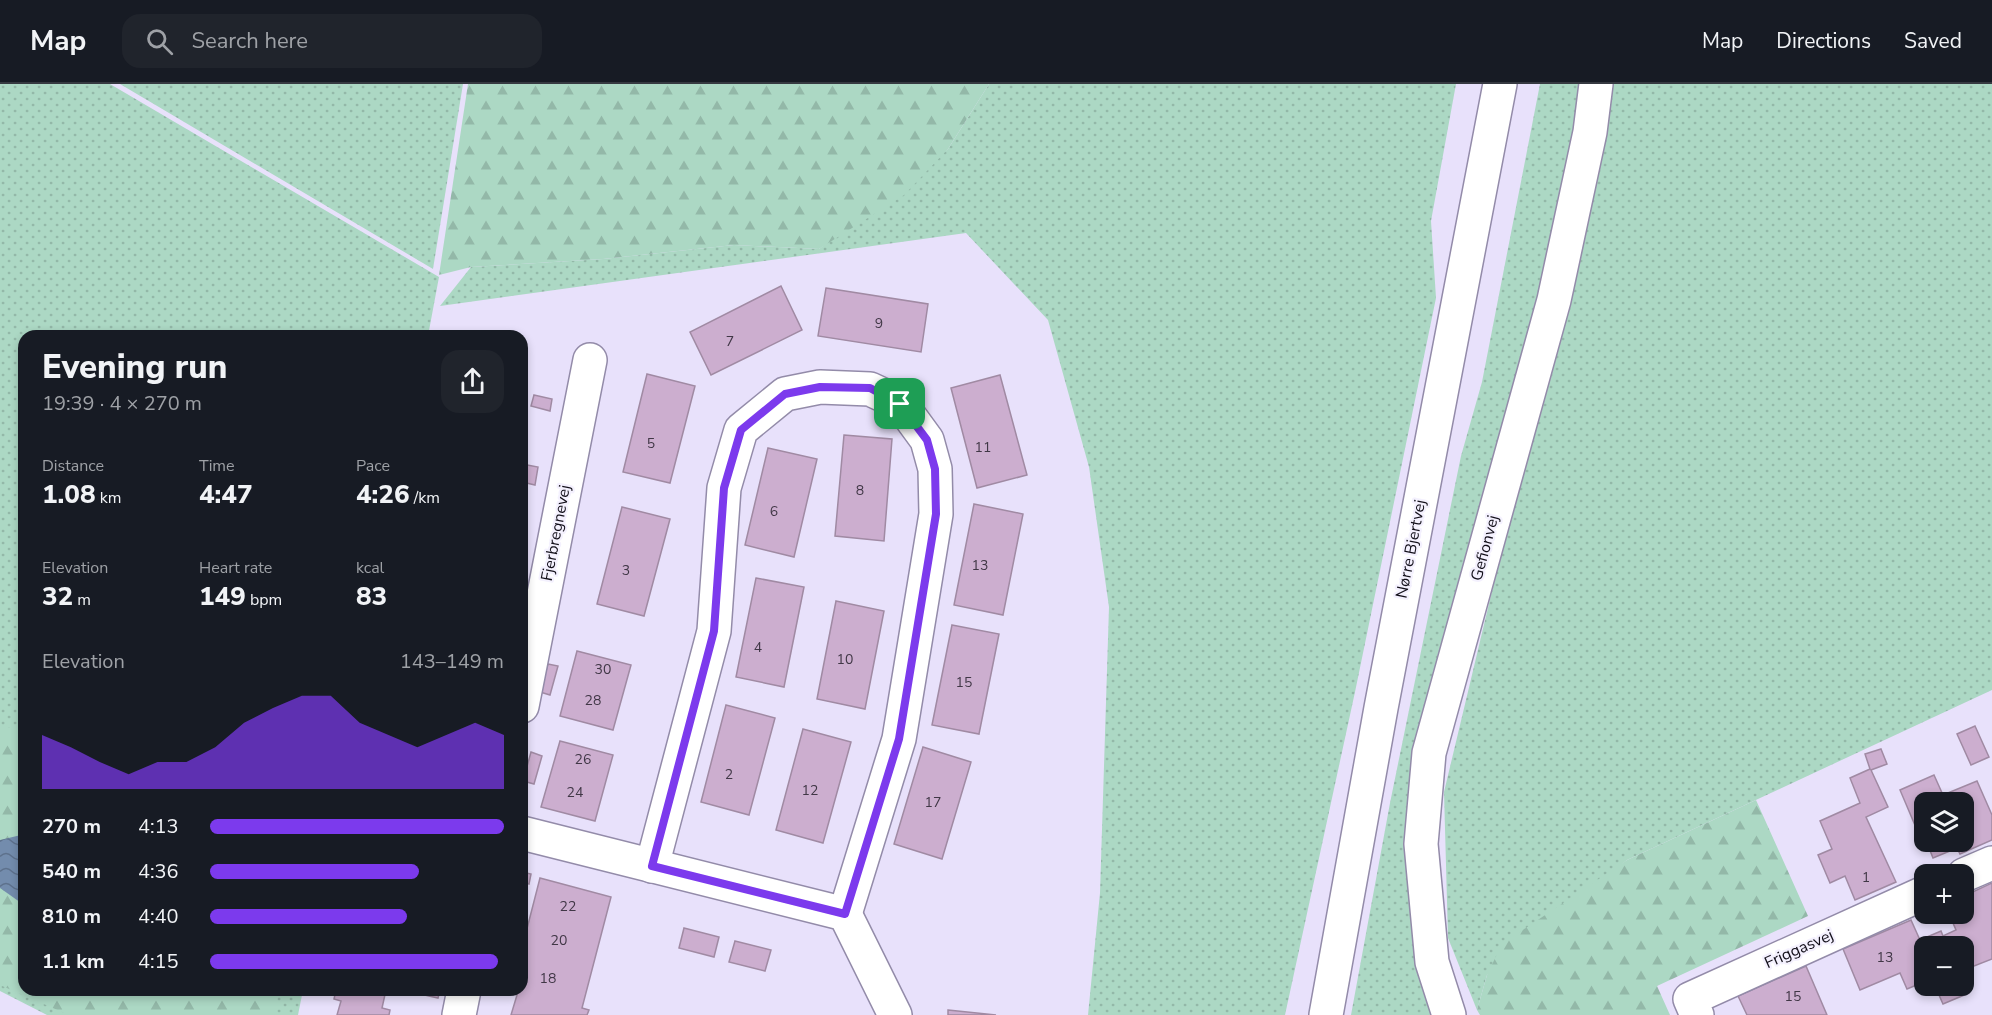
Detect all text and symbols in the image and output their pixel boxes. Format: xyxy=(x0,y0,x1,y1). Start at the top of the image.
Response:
search box xyxy=(122,14,542,68)
text: Map xyxy=(30,22,86,60)
icon: search xyxy=(143,25,176,58)
text: Search here xyxy=(191,26,308,56)
text: Map xyxy=(1702,27,1743,55)
text: Directions xyxy=(1776,27,1871,55)
text: Saved xyxy=(1904,27,1962,55)
house number: 9 xyxy=(875,314,883,333)
house number: 7 xyxy=(726,332,734,351)
text: Evening run xyxy=(42,345,227,390)
button: share xyxy=(441,350,504,413)
pin xyxy=(874,378,925,429)
icon: arrive xyxy=(883,387,916,420)
text: 19:39 · 4 × 270 m xyxy=(42,390,202,417)
house number: 5 xyxy=(647,434,655,453)
house number: 11 xyxy=(975,438,991,457)
text: Distance xyxy=(42,455,104,477)
text: Time xyxy=(199,455,235,477)
text: Pace xyxy=(356,455,390,477)
text: 1.08 xyxy=(42,477,96,512)
text: 4:47 xyxy=(199,477,253,512)
text: 4:26 xyxy=(356,477,410,512)
house number: 8 xyxy=(856,481,864,500)
street label: Fjerbregnevej xyxy=(536,483,576,583)
text: km xyxy=(96,487,121,509)
text: /km xyxy=(410,487,440,509)
street label: Nørre Bjertvej xyxy=(1391,498,1431,600)
house number: 6 xyxy=(770,502,778,521)
street label: Gefionvej xyxy=(1466,513,1504,583)
house number: 13 xyxy=(972,556,988,575)
text: Elevation xyxy=(42,557,108,579)
text: Heart rate xyxy=(199,557,272,579)
text: kcal xyxy=(356,557,384,579)
house number: 3 xyxy=(622,561,630,580)
text: 32 xyxy=(42,579,73,614)
text: 149 xyxy=(199,579,246,614)
text: 83 xyxy=(356,579,387,614)
text: m xyxy=(73,589,91,611)
text: bpm xyxy=(246,589,282,611)
house number: 4 xyxy=(754,638,762,657)
text: Elevation xyxy=(42,648,125,675)
text: 143–149 m xyxy=(400,648,504,675)
house number: 10 xyxy=(837,650,853,669)
house number: 30 xyxy=(595,660,611,679)
house number: 15 xyxy=(956,673,972,692)
house number: 28 xyxy=(585,691,601,710)
house number: 26 xyxy=(575,750,591,769)
house number: 2 xyxy=(725,765,733,784)
house number: 12 xyxy=(802,781,818,800)
house number: 24 xyxy=(567,783,583,802)
map controls xyxy=(1914,792,1974,996)
button: layers xyxy=(1914,792,1974,852)
house number: 17 xyxy=(925,793,941,812)
text: 270 m xyxy=(42,813,101,840)
text: 4:13 xyxy=(138,813,179,840)
text: 540 m xyxy=(42,858,101,885)
text: 4:36 xyxy=(138,858,179,885)
button: + xyxy=(1914,864,1974,924)
house number: 1 xyxy=(1862,868,1870,887)
house number: 22 xyxy=(560,897,576,916)
text: 810 m xyxy=(42,903,101,930)
text: 4:40 xyxy=(138,903,179,930)
street label: Friggasvej xyxy=(1761,924,1837,974)
house number: 20 xyxy=(551,931,567,950)
button: − xyxy=(1914,936,1974,996)
text: 1.1 km xyxy=(42,948,105,975)
text: 4:15 xyxy=(138,948,179,975)
house number: 13 xyxy=(1877,948,1893,967)
house number: 18 xyxy=(540,969,556,988)
house number: 15 xyxy=(1785,987,1801,1006)

